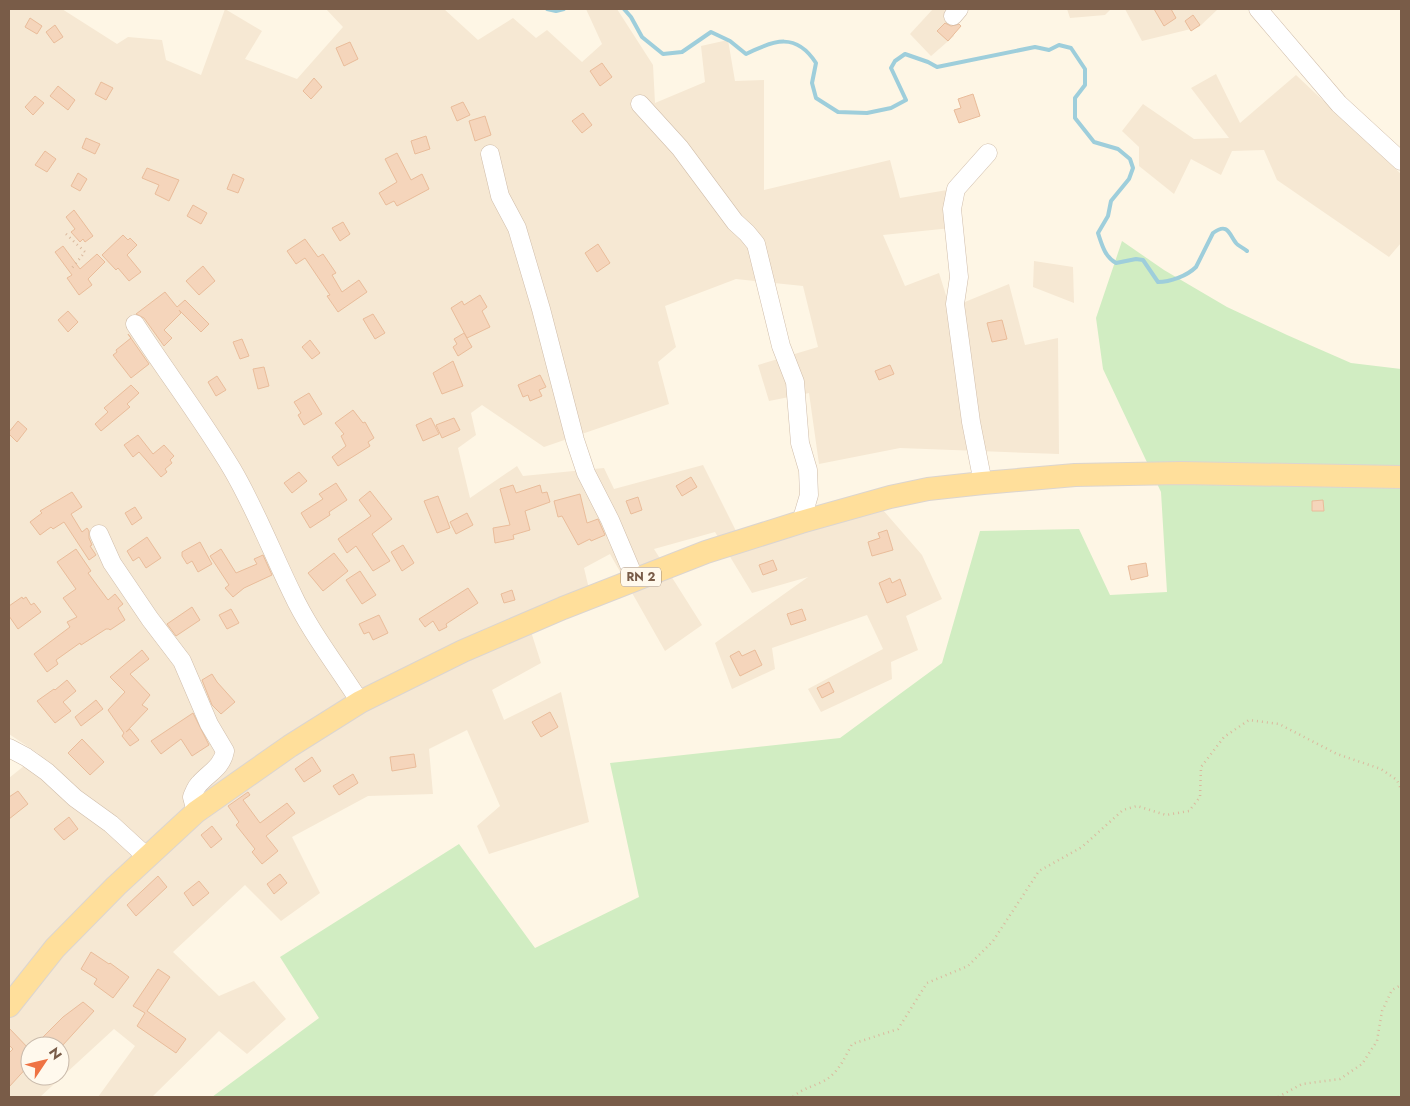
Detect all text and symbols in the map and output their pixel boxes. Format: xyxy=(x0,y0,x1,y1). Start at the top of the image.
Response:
road number: RN 2 xyxy=(621,568,661,586)
north arrow xyxy=(20,1036,70,1086)
text: N xyxy=(44,1043,67,1064)

